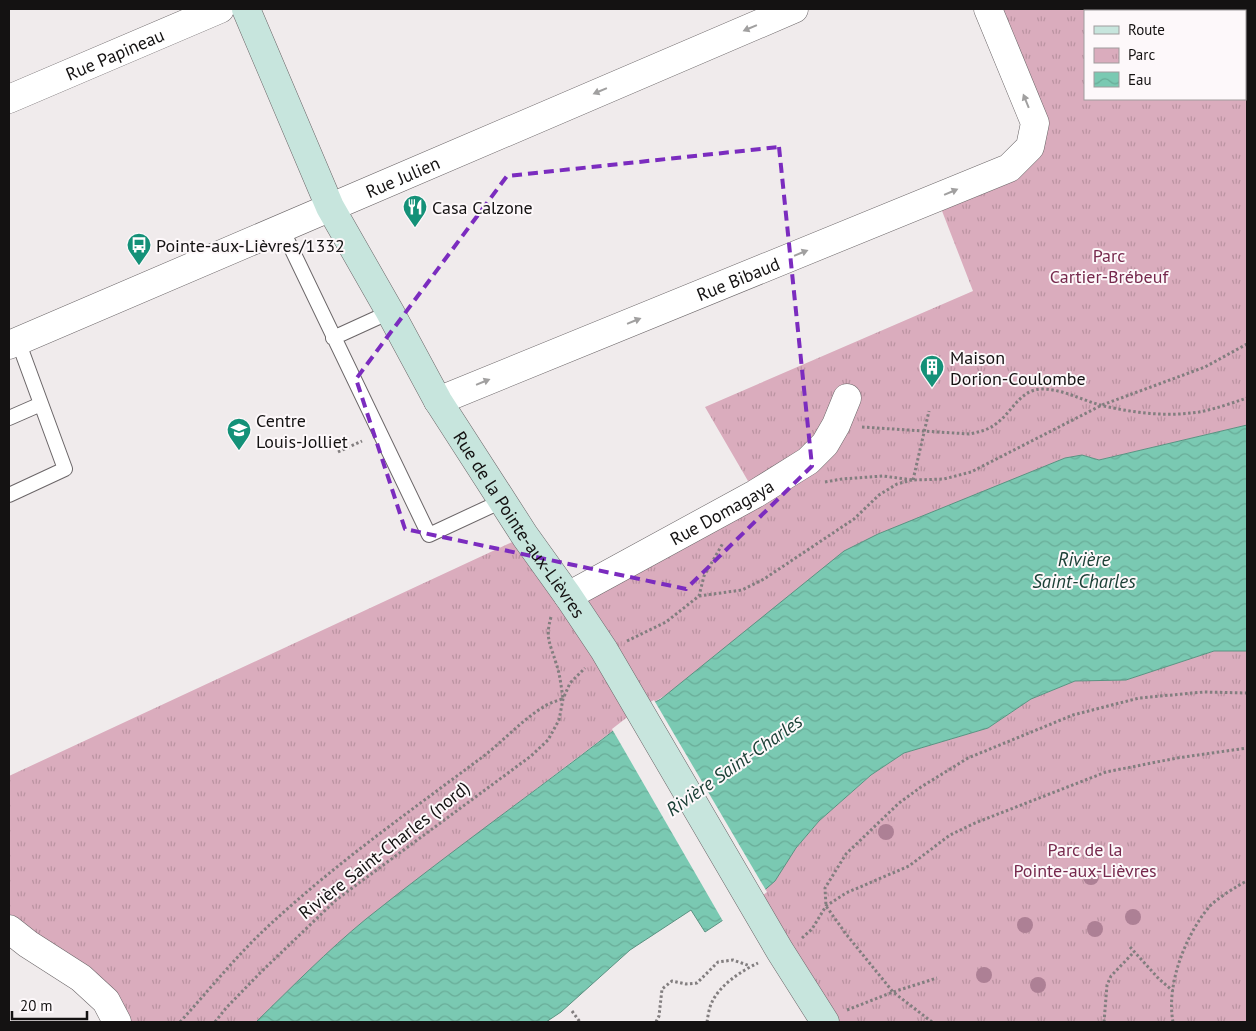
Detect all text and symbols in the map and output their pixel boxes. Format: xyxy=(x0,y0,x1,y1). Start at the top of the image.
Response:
legend xyxy=(1084,10,1246,100)
text: Route xyxy=(1128,20,1165,39)
street label: Rue Papineau xyxy=(62,23,167,85)
one-way arrow xyxy=(743,24,757,32)
text: Parc xyxy=(1128,45,1155,64)
text: Eau xyxy=(1128,70,1152,89)
one-way arrow xyxy=(593,88,607,96)
one-way arrow xyxy=(1022,93,1030,108)
street label: Rue Julien xyxy=(362,151,443,203)
one-way arrow xyxy=(944,188,958,196)
restaurant icon: Casa Calzone xyxy=(402,194,428,228)
place label: Casa Calzone xyxy=(432,196,533,219)
bus stop icon: Pointe-aux-Lièvres/1332 xyxy=(126,232,152,266)
place label: Pointe-aux-Lièvres/1332 xyxy=(156,234,345,257)
park label: Parc Cartier-Brébeuf xyxy=(1050,244,1169,288)
one-way arrow xyxy=(794,249,808,257)
street label: Rue Bibaud xyxy=(693,251,783,306)
one-way arrow xyxy=(627,317,642,325)
place label: Maison Dorion-Coulombe xyxy=(950,346,1086,390)
building icon: Maison Dorion-Coulombe xyxy=(919,354,945,388)
one-way arrow xyxy=(476,378,490,386)
place label: Centre Louis-Jolliet xyxy=(256,409,348,453)
school or university icon: Centre Louis-Jolliet xyxy=(226,417,252,451)
street label: Rue de la Pointe-aux-Lièvres xyxy=(449,427,591,622)
street label: Rue Domagaya xyxy=(666,474,778,550)
water label: Rivière Saint-Charles xyxy=(1032,547,1136,593)
water label: Rivière Saint-Charles xyxy=(661,709,807,821)
street label: Rivière Saint-Charles (nord) xyxy=(294,776,474,924)
park label: Parc de la Pointe-aux-Lièvres xyxy=(1013,838,1157,882)
scale bar xyxy=(12,988,88,1020)
text: 20 m xyxy=(20,996,53,1015)

